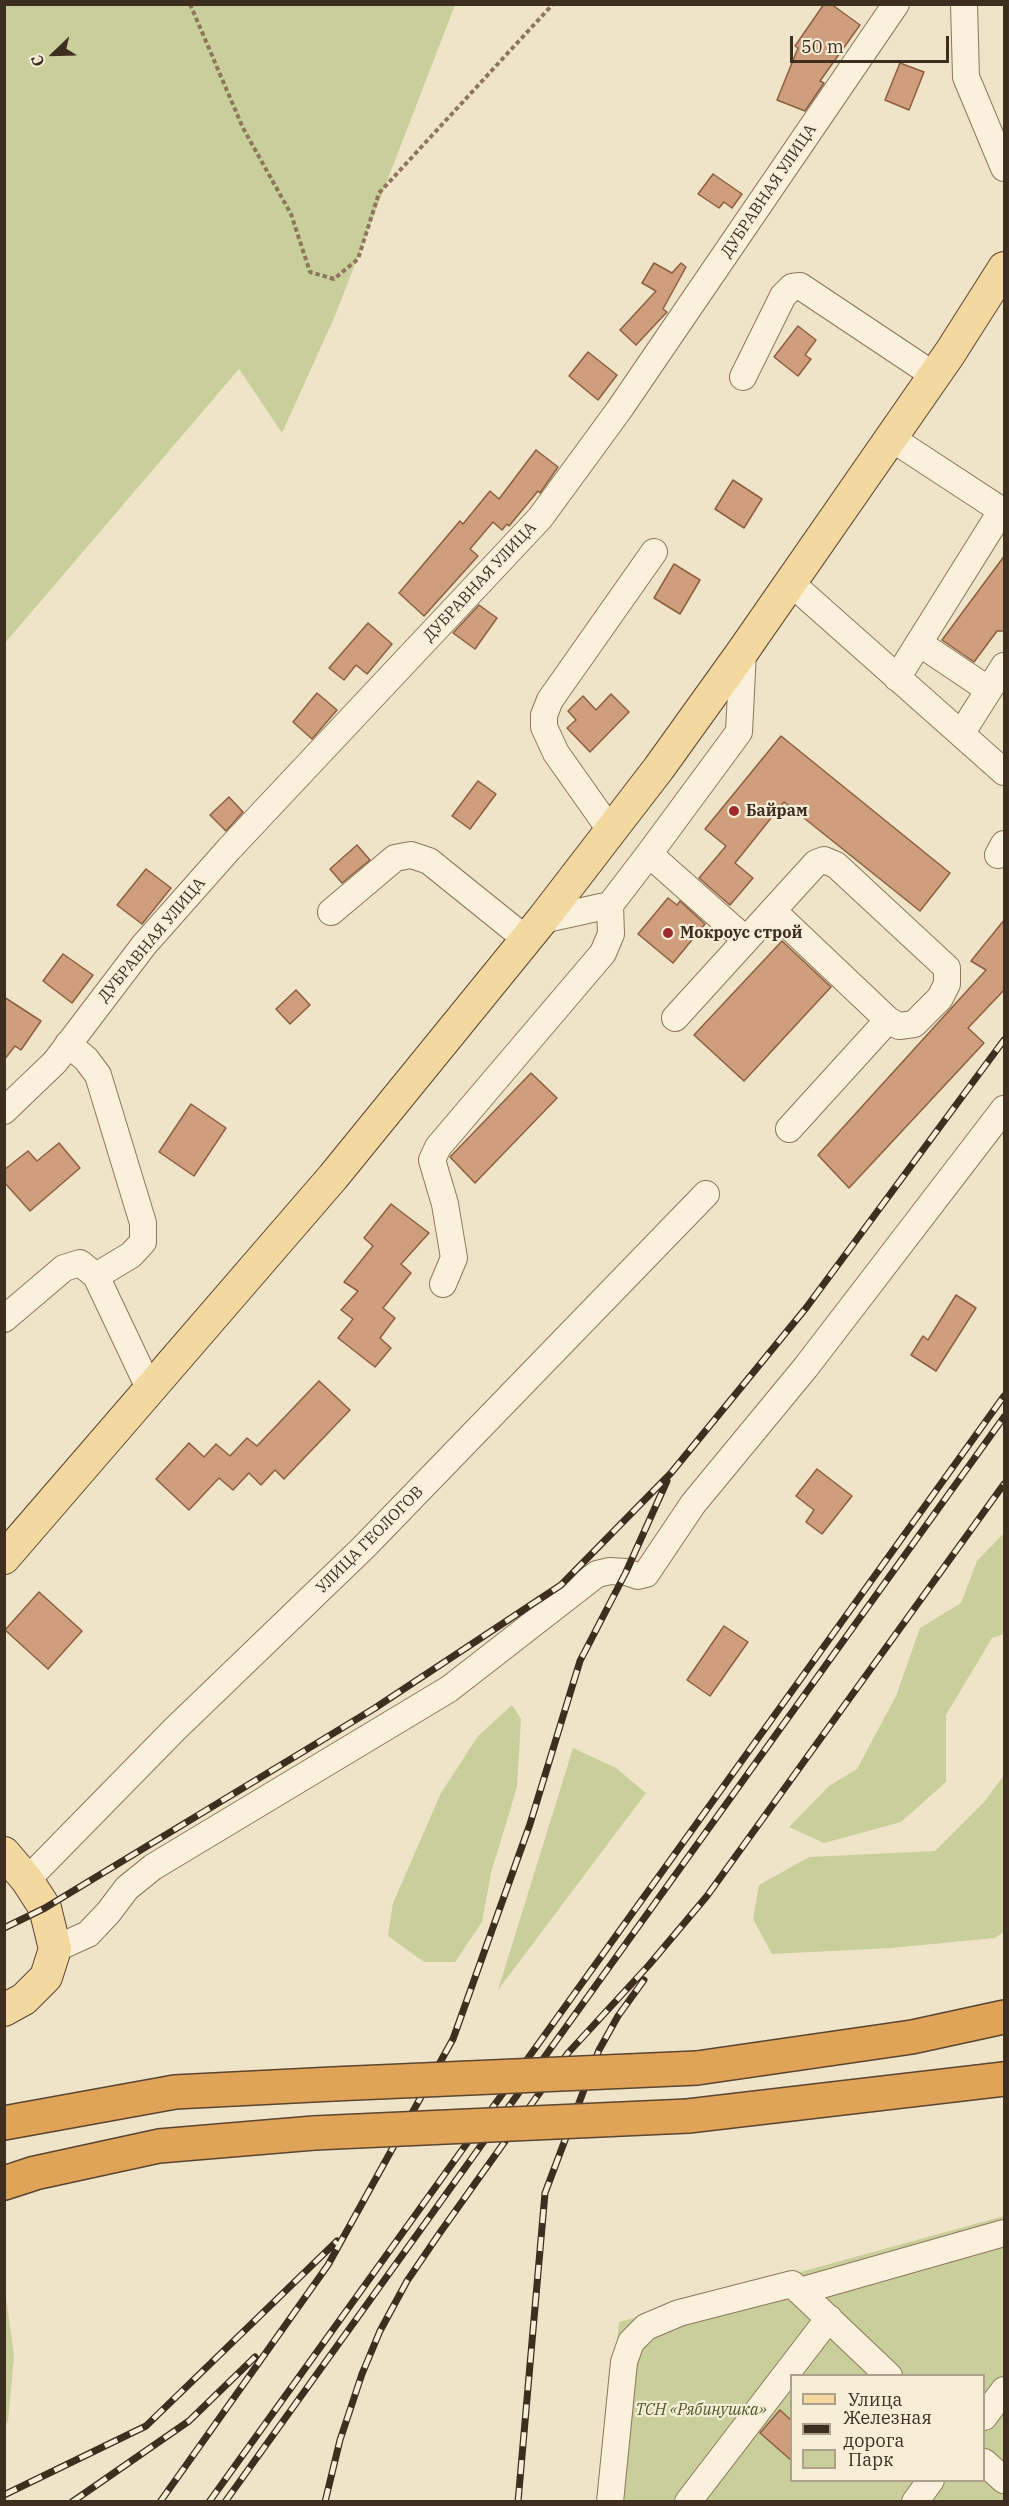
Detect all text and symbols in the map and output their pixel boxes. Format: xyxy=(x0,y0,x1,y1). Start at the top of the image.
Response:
north arrow xyxy=(24,24,84,84)
scale bar xyxy=(793,24,952,62)
text: 50 m xyxy=(801,35,844,58)
text: С xyxy=(26,52,49,70)
street label: ДУБРАВНАЯ УЛИЦА xyxy=(717,121,821,261)
street label: ДУБРАВНАЯ УЛИЦА xyxy=(420,518,540,646)
place label: Байрам xyxy=(746,801,808,821)
marker: Байрам xyxy=(727,804,741,818)
street label: ДУБРАВНАЯ УЛИЦА xyxy=(94,874,210,1006)
place label: Мокроус строй xyxy=(680,923,803,943)
marker: Мокроус строй xyxy=(661,926,675,940)
street label: УЛИЦА ГЕОЛОГОВ xyxy=(312,1482,428,1598)
legend xyxy=(790,2374,985,2482)
text: Улица xyxy=(848,2388,902,2411)
park label: ТСН «Рябинушка» xyxy=(635,2400,767,2420)
text: Железная дорога xyxy=(843,2406,932,2452)
text: Парк xyxy=(848,2448,894,2471)

